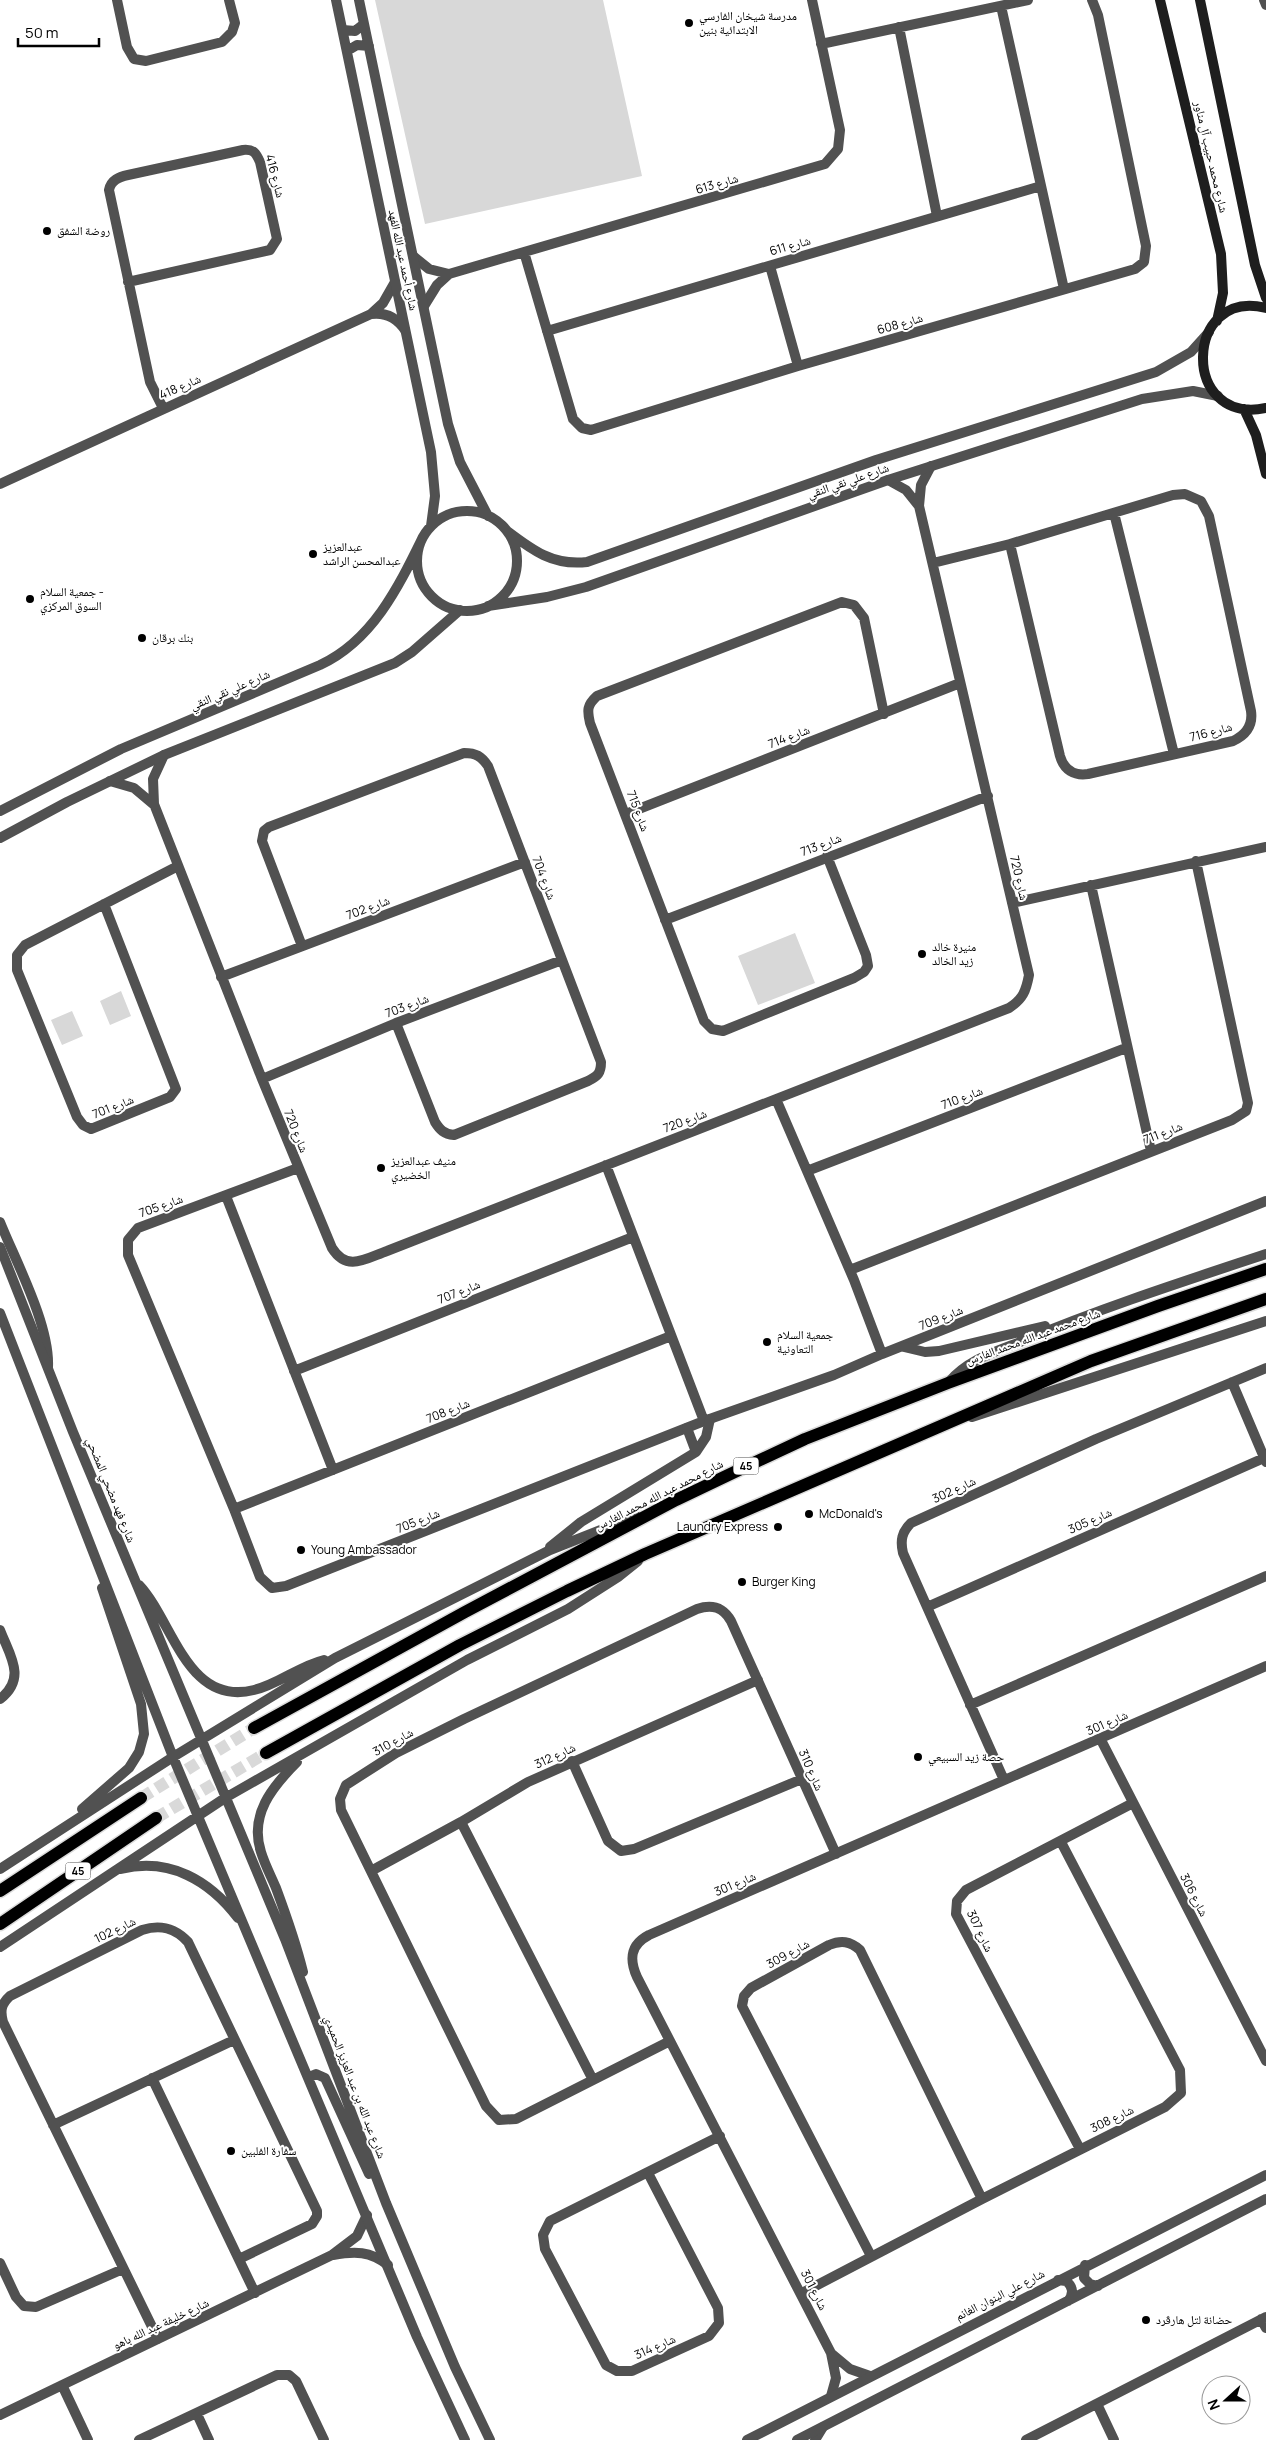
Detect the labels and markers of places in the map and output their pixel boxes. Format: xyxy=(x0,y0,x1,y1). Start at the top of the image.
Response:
place label: مدرسة شيخان الفارسي الابتدائية بنين xyxy=(699,7,797,38)
marker: مدرسة شيخان الفارسي الابتدائية بنين xyxy=(683,17,695,29)
place label: روضة الشفق xyxy=(57,222,111,239)
marker: روضة الشفق xyxy=(41,225,53,237)
place label: عبدالعزيز عبدالمحسن الراشد xyxy=(322,538,401,569)
marker: عبدالعزيز عبدالمحسن الراشد xyxy=(307,548,319,560)
place label: جمعية السلام - السوق المركزي xyxy=(40,583,104,616)
marker: جمعية السلام - السوق المركزي xyxy=(24,593,36,605)
place label: بنك برقان xyxy=(152,629,193,646)
marker: بنك برقان xyxy=(136,632,148,644)
place label: منيرة خالد زيد الخالد xyxy=(932,938,976,969)
marker: منيرة خالد زيد الخالد xyxy=(916,948,928,960)
place label: منيف عبدالعزيز الخضيري xyxy=(390,1152,456,1185)
marker: منيف عبدالعزيز الخضيري xyxy=(375,1162,387,1174)
place label: جمعية السلام التعاونية xyxy=(777,1326,834,1357)
marker: جمعية السلام التعاونية xyxy=(761,1336,773,1348)
place label: McDonald's xyxy=(819,1505,883,1522)
marker: McDonald's xyxy=(803,1508,815,1520)
place label: Laundry Express xyxy=(677,1518,768,1535)
marker: Laundry Express xyxy=(772,1521,784,1533)
place label: Young Ambassador xyxy=(311,1541,418,1558)
marker: Young Ambassador xyxy=(295,1544,307,1556)
place label: Burger King xyxy=(752,1573,816,1590)
marker: Burger King xyxy=(736,1576,748,1588)
place label: حصة زيد السبيعي xyxy=(928,1748,1004,1767)
marker: حصة زيد السبيعي xyxy=(912,1751,924,1763)
place label: سفارة الفلبين xyxy=(241,2142,296,2159)
marker: سفارة الفلبين xyxy=(225,2145,237,2157)
place label: حضانة لتل هارڤرد xyxy=(1156,2311,1232,2328)
marker: حضانة لتل هارڤرد xyxy=(1140,2314,1152,2326)

